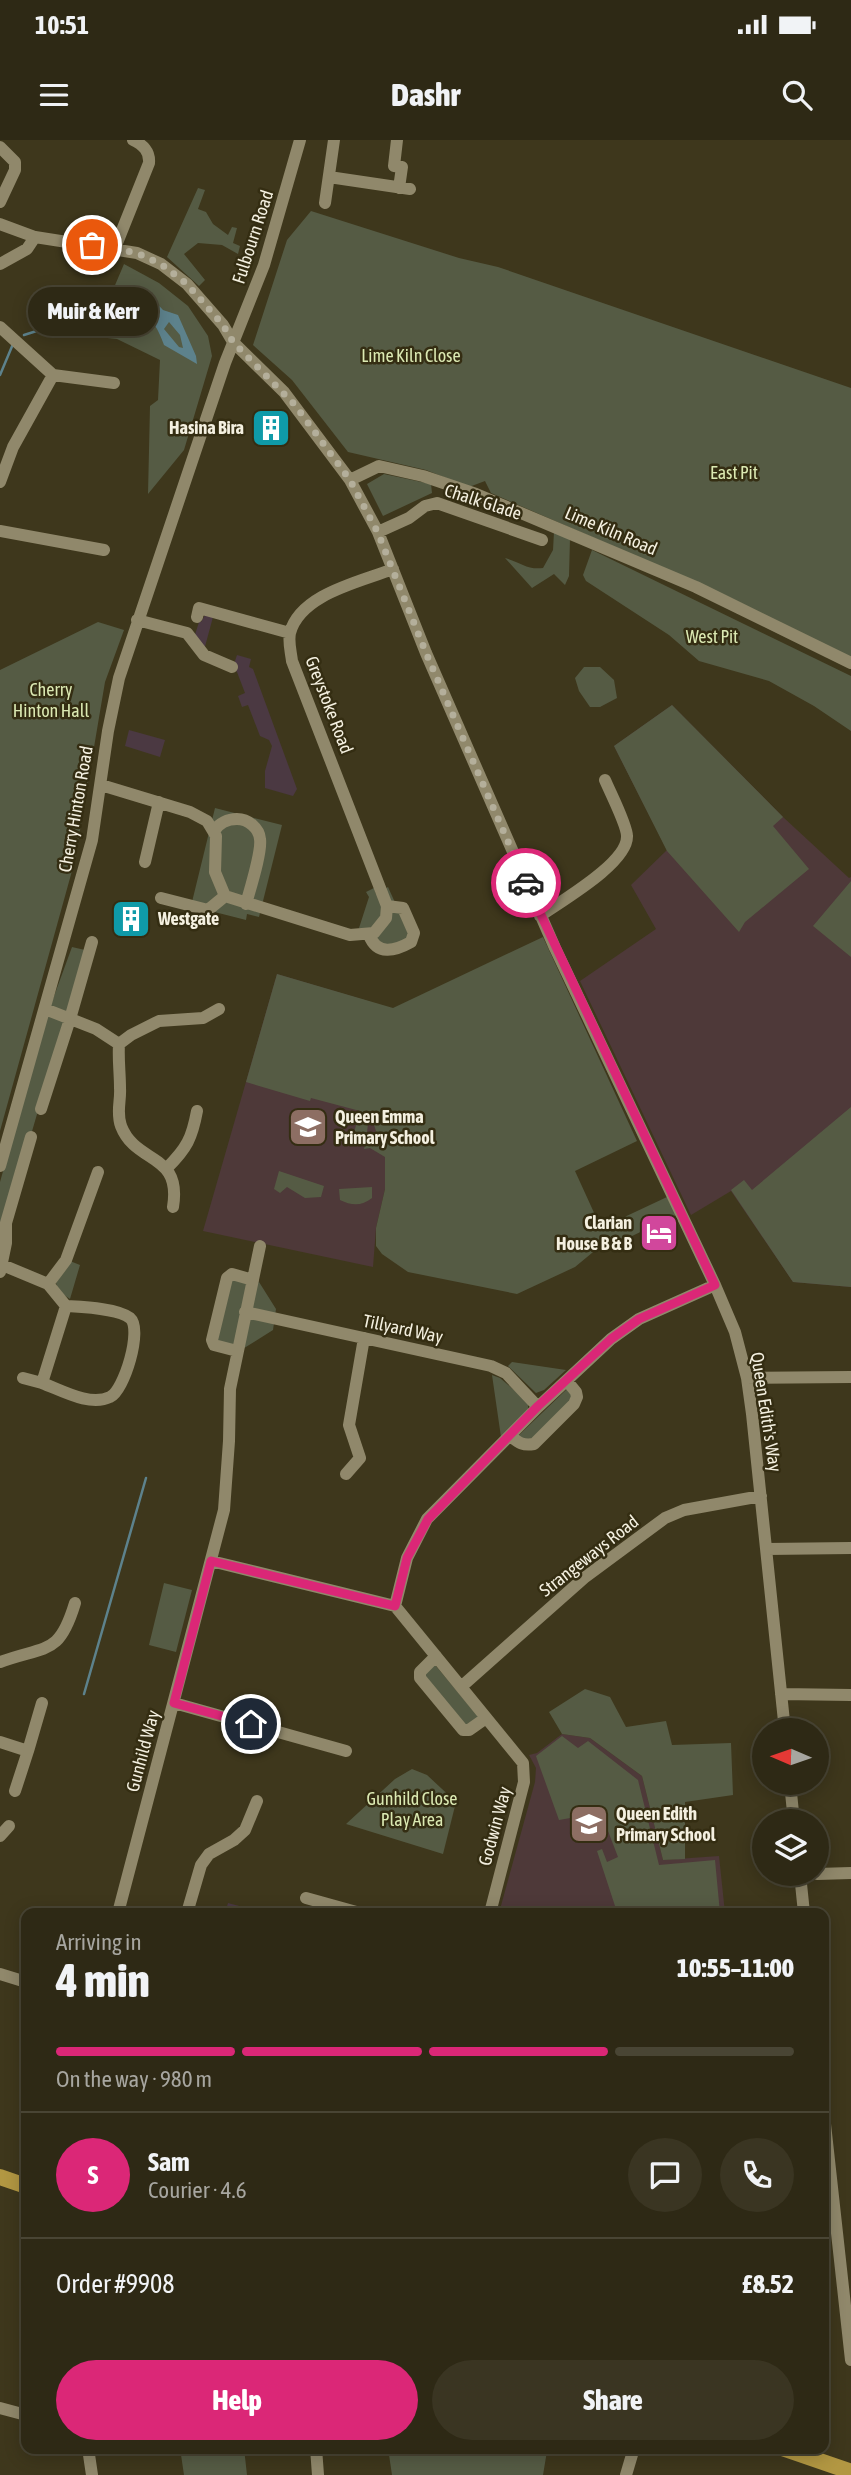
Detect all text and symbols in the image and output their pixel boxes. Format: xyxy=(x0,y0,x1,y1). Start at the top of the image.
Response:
text: 10:51 xyxy=(35,10,89,40)
icon: menu xyxy=(35,76,73,114)
text: Dashr xyxy=(391,76,460,113)
icon: search xyxy=(778,76,816,114)
street label: Fulbourn Road xyxy=(228,187,278,286)
pin xyxy=(62,215,122,275)
icon: bag xyxy=(73,226,111,264)
callout: Muir & Kerr xyxy=(27,287,157,336)
text: Muir & Kerr xyxy=(47,298,139,324)
park label: Lime Kiln Close xyxy=(361,345,461,366)
building icon: Hasina Bira xyxy=(250,407,292,449)
place label: Hasina Bira xyxy=(169,417,244,438)
park label: East Pit xyxy=(710,462,758,483)
street label: Chalk Glade xyxy=(442,479,524,524)
street label: Lime Kiln Road xyxy=(562,502,660,559)
park label: West Pit xyxy=(686,626,738,647)
street label: Greystoke Road xyxy=(301,653,358,756)
park label: Cherry Hinton Hall xyxy=(13,679,89,721)
street label: Cherry Hinton Road xyxy=(54,744,97,874)
courier xyxy=(491,848,561,918)
icon: car xyxy=(507,864,545,902)
building icon: Westgate xyxy=(110,898,152,940)
place label: Westgate xyxy=(157,908,219,929)
school or university icon: Queen Emma Primary School xyxy=(287,1106,329,1148)
place label: Queen Emma Primary School xyxy=(335,1106,435,1148)
place label: Clarian House B & B xyxy=(556,1212,632,1254)
hotel icon: Clarian House B & B xyxy=(638,1212,680,1254)
street label: Tillyard Way xyxy=(361,1310,445,1347)
street label: Queen Edith's Way xyxy=(747,1351,786,1473)
street label: Strangeways Road xyxy=(535,1510,642,1601)
pin xyxy=(221,1694,281,1754)
icon: home xyxy=(232,1705,270,1743)
street label: Gunhild Way xyxy=(122,1708,163,1794)
north arrow xyxy=(752,1718,830,1796)
map controls xyxy=(752,1718,829,1886)
street label: Godwin Way xyxy=(474,1784,515,1868)
park label: Gunhild Close Play Area xyxy=(366,1788,458,1830)
school or university icon: Queen Edith Primary School xyxy=(568,1803,610,1845)
place label: Queen Edith Primary School xyxy=(616,1803,716,1845)
button: layers xyxy=(752,1809,829,1886)
text: Arriving in xyxy=(56,1929,142,1955)
text: 10:55–11:00 xyxy=(677,1953,794,1983)
text: 4 min xyxy=(56,1954,150,2007)
text: On the way · 980 m xyxy=(56,2066,212,2092)
button: chat xyxy=(628,2138,702,2212)
button: phone xyxy=(720,2138,794,2212)
text: Sam xyxy=(148,2147,190,2177)
text: S xyxy=(88,2160,98,2190)
text: Courier · 4.6 xyxy=(148,2177,247,2203)
text: Order #9908 xyxy=(56,2269,175,2299)
text: £8.52 xyxy=(742,2269,794,2299)
button: Help xyxy=(56,2360,418,2440)
button: Share xyxy=(432,2360,794,2440)

